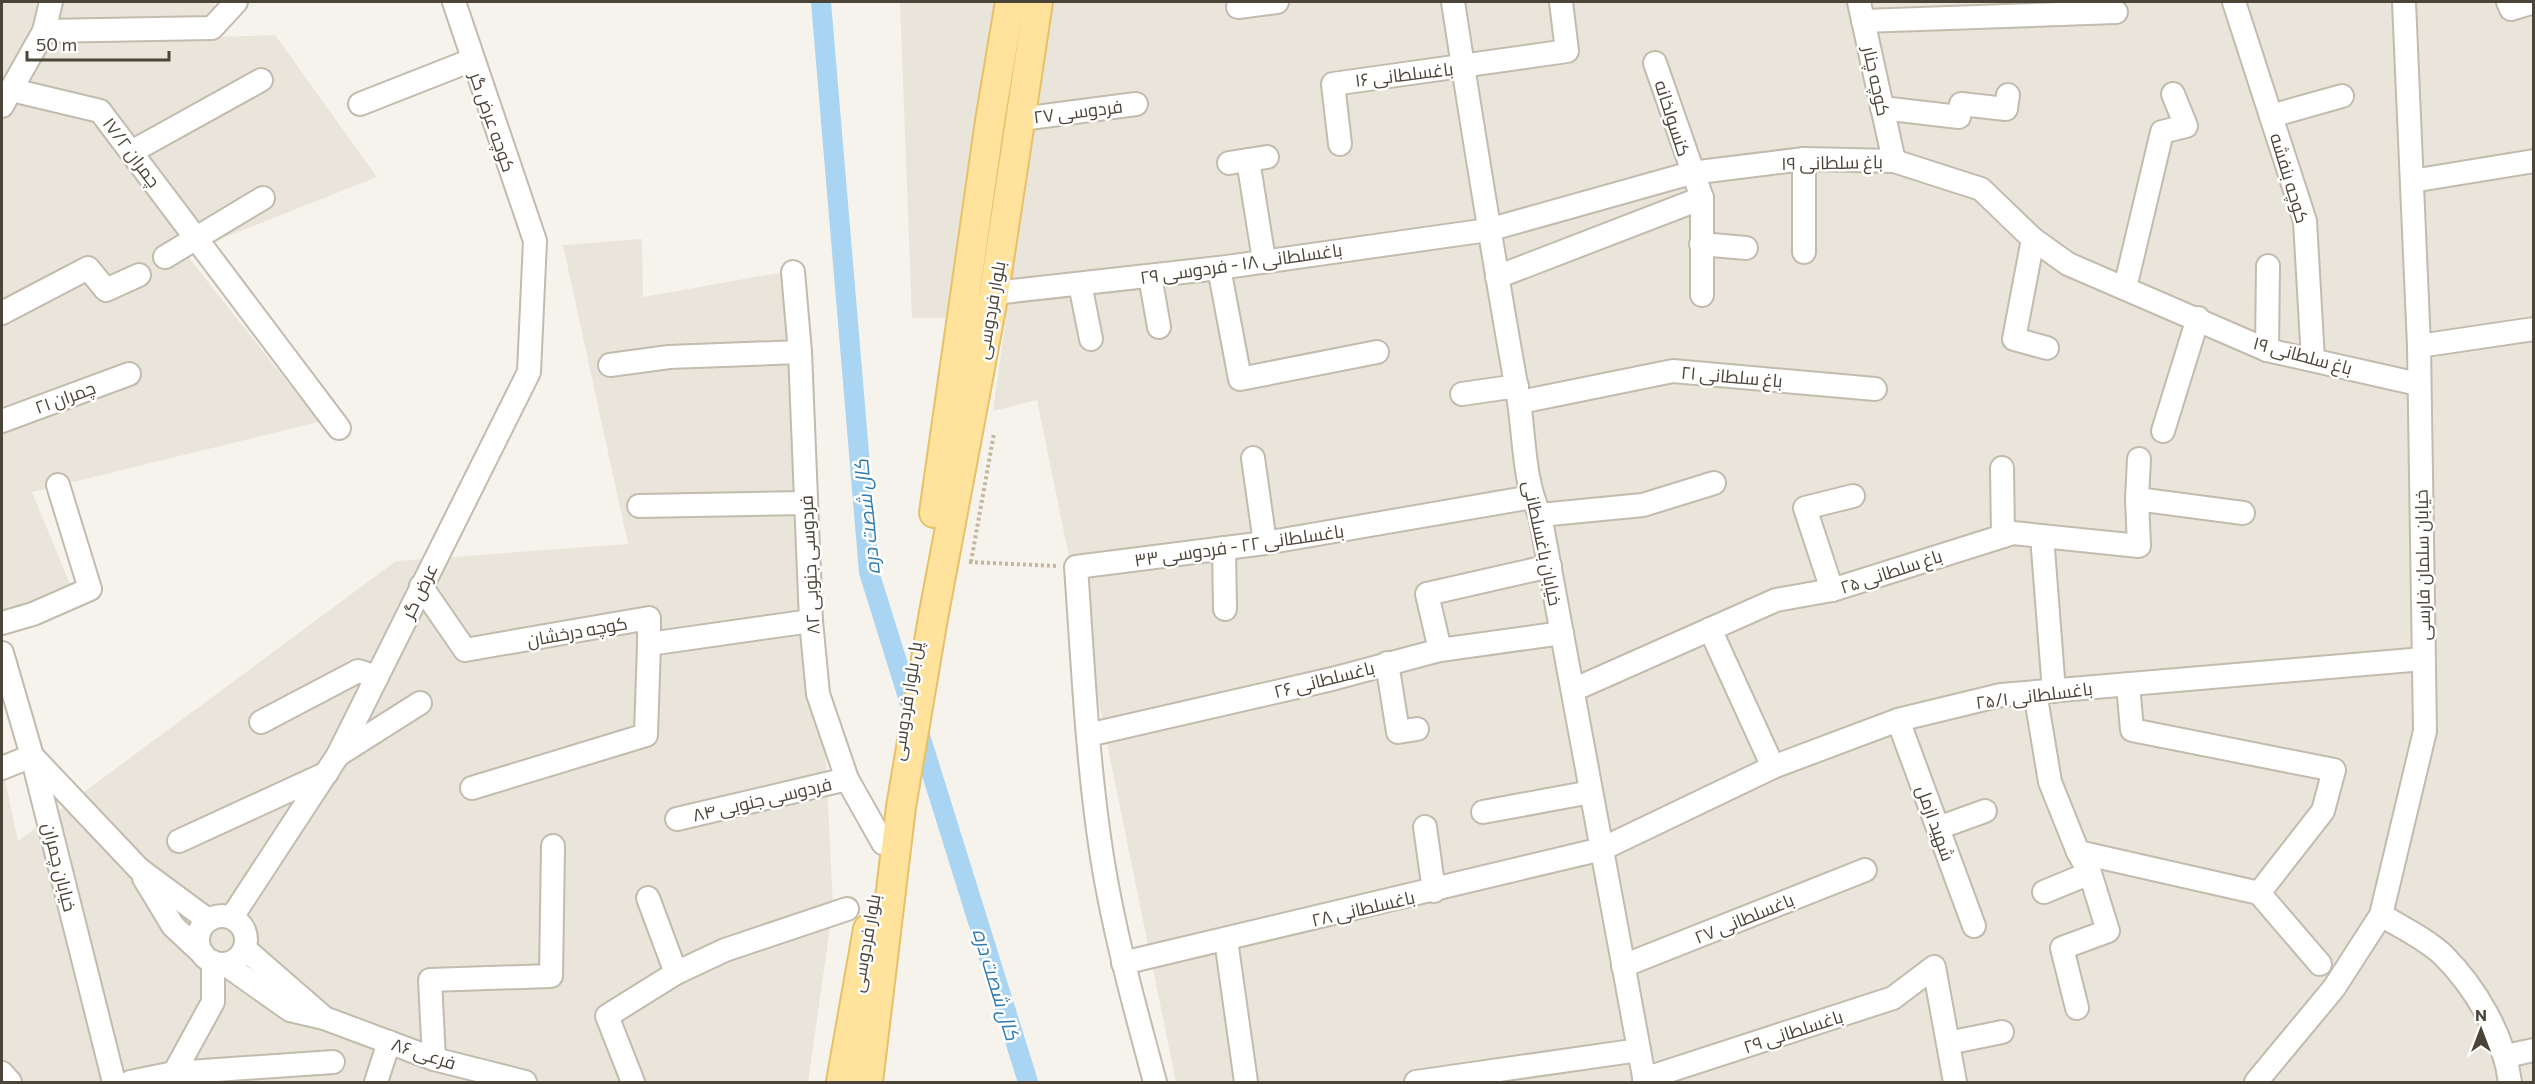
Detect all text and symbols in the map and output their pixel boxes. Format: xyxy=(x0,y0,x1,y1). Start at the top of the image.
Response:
scale bar xyxy=(27,24,170,62)
text: 50 m xyxy=(36,33,77,55)
street label: کوچه چنار xyxy=(1857,43,1895,118)
street label: باغسلطانی ۱۶ xyxy=(1354,57,1455,92)
street label: کوچه عرض گر xyxy=(463,68,520,175)
street label: کنسولخانه xyxy=(1649,77,1696,159)
street label: فردوسی ۲۷ xyxy=(1032,95,1124,128)
street label: چمران ۱۷/۲ xyxy=(97,113,165,193)
street label: کوچه بنفشه xyxy=(2264,130,2314,226)
street label: باغ سلطانی ۱۹ xyxy=(1781,150,1883,176)
street label: باغسلطانی ۱۸ - فردوسی ۲۹ xyxy=(1138,238,1344,289)
street label: بلوار فردوسی xyxy=(971,259,1010,361)
street label: باغ سلطانی ۱۹ xyxy=(2250,331,2355,381)
street label: باغ سلطانی ۲۱ xyxy=(1680,361,1784,393)
street label: چمران ۲۱ xyxy=(32,376,99,420)
water label: کال شصت دره xyxy=(848,458,885,576)
street label: خیابان باغسلطانی xyxy=(1518,478,1567,608)
street label: خیابان سلمان فارسی xyxy=(2410,489,2435,641)
street label: فردوسی جنوبی ۸۲ xyxy=(794,495,825,635)
street label: باغسلطانی ۲۲ - فردوسی ۳۳ xyxy=(1133,519,1345,572)
street label: باغ سلطانی ۲۵ xyxy=(1837,544,1946,600)
street label: عرض گر xyxy=(396,560,443,623)
street label: کوچه درخشان xyxy=(525,611,629,653)
street label: پل بلوار فردوسی xyxy=(886,640,928,762)
street label: باغسلطانی ۲۶ xyxy=(1271,656,1377,703)
street label: باغسلطانی ۲۵/۱ xyxy=(1974,677,2094,714)
street label: فردوسی جنوبی ۸۴ xyxy=(690,772,834,827)
street label: شهید ازمل xyxy=(1911,782,1960,864)
street label: خیابان چمران xyxy=(36,820,82,914)
street label: باغسلطانی ۲۸ xyxy=(1309,885,1417,932)
street label: باغسلطانی ۲۷ xyxy=(1691,888,1797,949)
street label: بلوار فردوسی xyxy=(846,892,885,994)
water label: کال شصت دره xyxy=(968,925,1026,1044)
north arrow xyxy=(2451,1000,2511,1060)
street label: باغسلطانی ۲۹ xyxy=(1740,1005,1846,1058)
text: N xyxy=(2475,1005,2487,1024)
street label: فرعی ۸۶ xyxy=(389,1032,459,1075)

